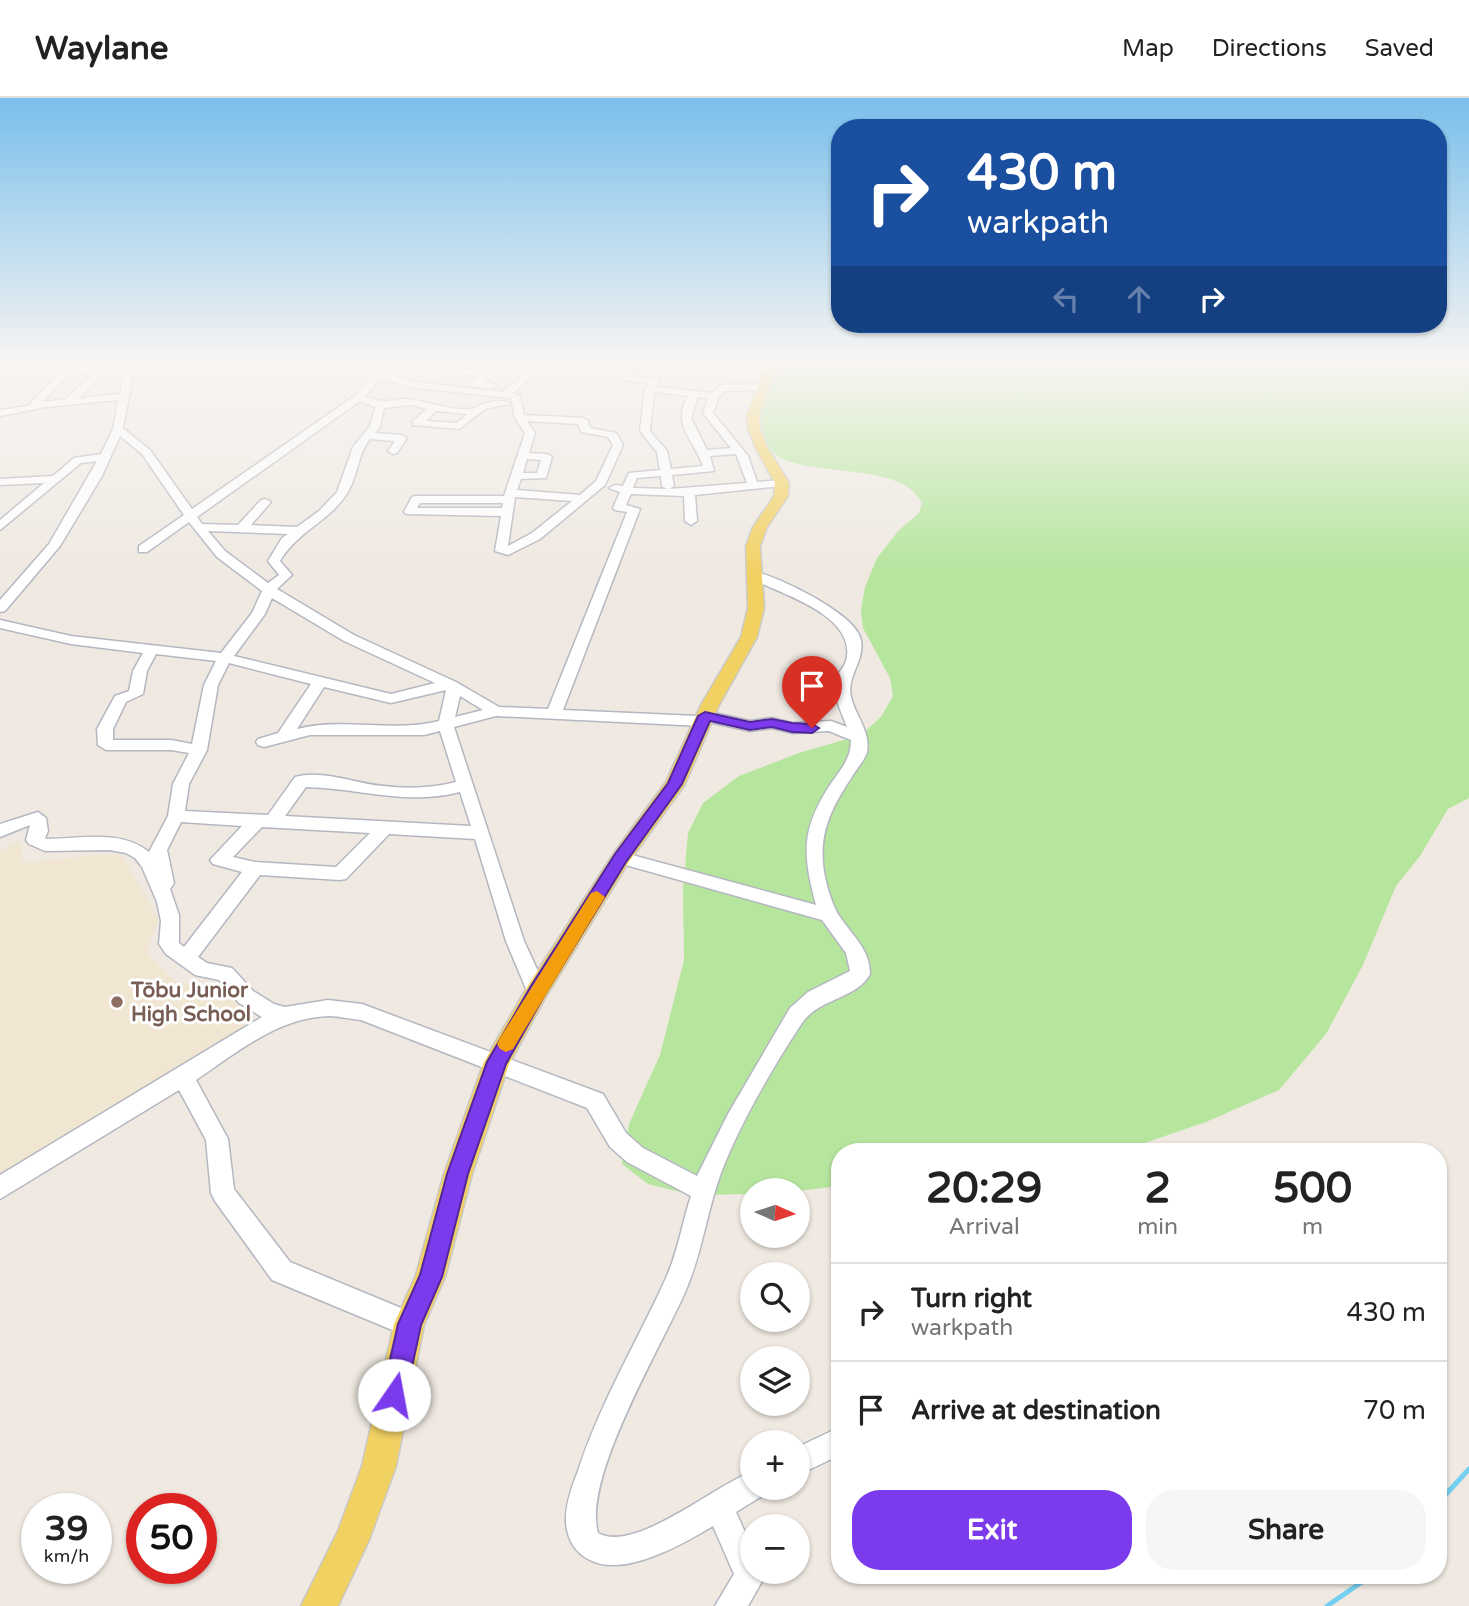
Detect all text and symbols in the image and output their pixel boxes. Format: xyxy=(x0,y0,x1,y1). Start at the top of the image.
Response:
text: Waylane xyxy=(35,29,169,68)
text: Map xyxy=(1122,34,1174,63)
text: Directions xyxy=(1212,34,1327,63)
text: Saved xyxy=(1365,34,1434,63)
text: 430 m xyxy=(967,144,1117,203)
icon: right xyxy=(852,147,943,238)
text: warkpath xyxy=(967,204,1109,242)
icon: left xyxy=(1047,280,1085,318)
icon: ahead xyxy=(1120,280,1158,318)
icon: right xyxy=(1193,280,1231,318)
pin xyxy=(782,656,842,728)
icon: arrive xyxy=(793,667,831,705)
place label: Tōbu Junior High School xyxy=(130,978,251,1027)
marker: Tōbu Junior High School xyxy=(109,994,125,1010)
text: 20:29 xyxy=(926,1163,1042,1214)
text: 2 xyxy=(1144,1163,1171,1214)
text: 500 xyxy=(1273,1163,1352,1214)
north arrow xyxy=(740,1178,810,1248)
map controls xyxy=(740,1178,810,1584)
text: Arrival xyxy=(949,1213,1020,1241)
text: min xyxy=(1137,1213,1178,1241)
text: m xyxy=(1302,1213,1323,1241)
button: search xyxy=(740,1262,810,1332)
text: Turn right xyxy=(911,1283,1032,1314)
icon: right xyxy=(852,1293,890,1331)
text: 430 m xyxy=(1346,1297,1426,1328)
text: warkpath xyxy=(911,1314,1013,1342)
button: layers xyxy=(740,1346,810,1416)
position arrow xyxy=(357,1358,431,1432)
icon: arrive xyxy=(852,1391,890,1429)
text: Arrive at destination xyxy=(911,1395,1161,1426)
text: 70 m xyxy=(1363,1395,1426,1426)
button: + xyxy=(740,1430,810,1500)
button: Exit xyxy=(852,1490,1132,1570)
button: Share xyxy=(1146,1490,1426,1570)
speed limit sign: 50 xyxy=(126,1493,217,1584)
text: 39 xyxy=(45,1508,88,1550)
button: − xyxy=(740,1514,810,1584)
text: km/h xyxy=(44,1545,89,1567)

